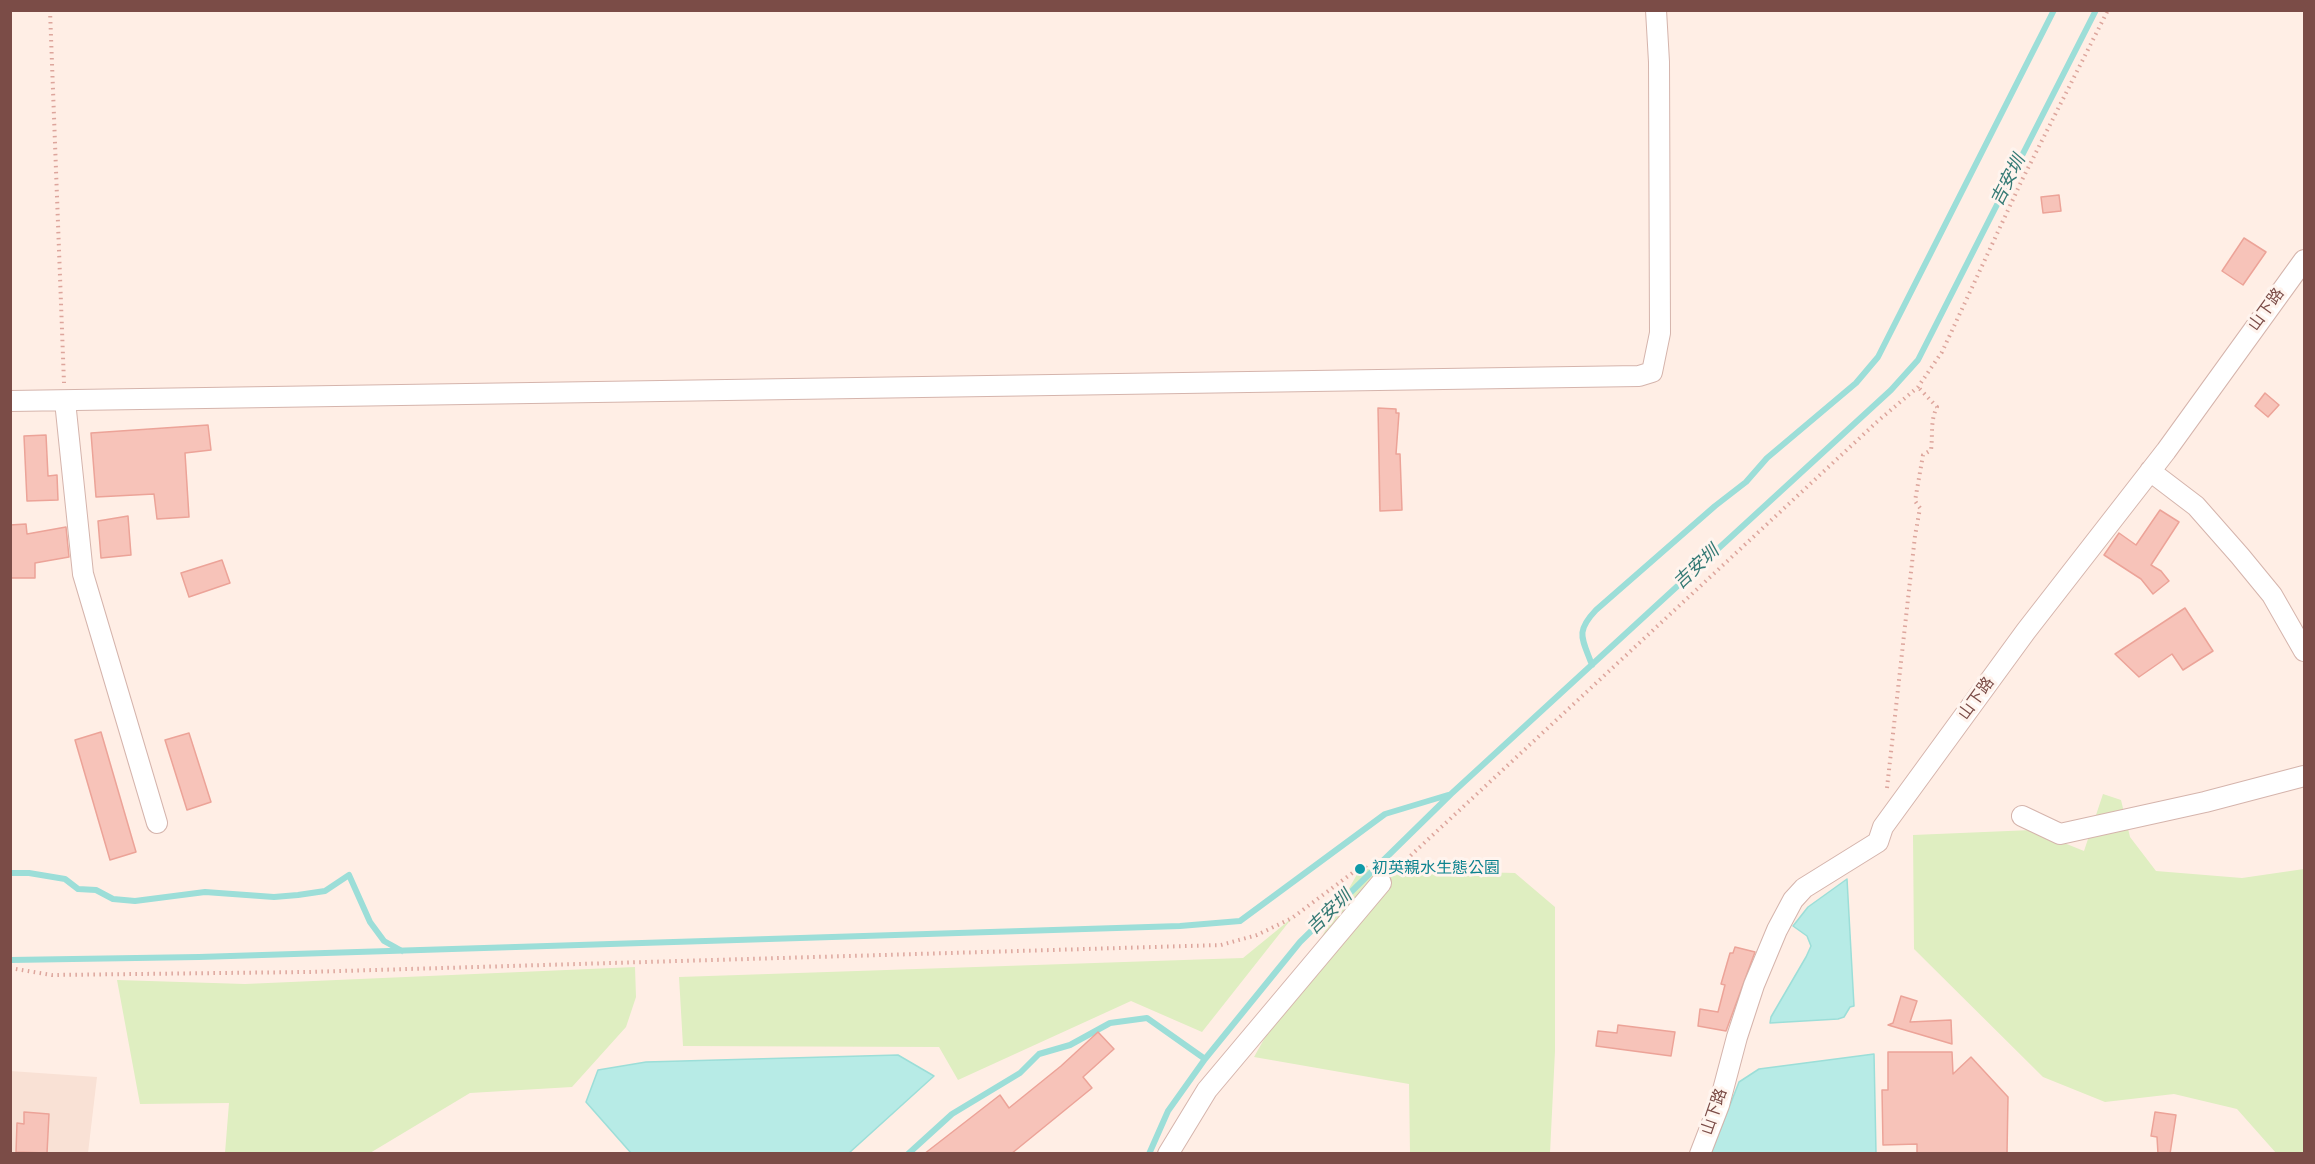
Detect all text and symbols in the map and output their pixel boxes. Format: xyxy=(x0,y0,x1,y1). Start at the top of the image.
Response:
water label: 吉安圳 xyxy=(1987,152,2031,210)
street label: 山下路 xyxy=(2245,285,2289,335)
water label: 吉安圳 xyxy=(1670,542,1724,594)
street label: 山下路 xyxy=(1955,674,1999,724)
place label: 初英親水生態公園 xyxy=(1372,859,1500,879)
marker: 初英親水生態公園 xyxy=(1353,862,1367,876)
water label: 吉安圳 xyxy=(1303,886,1357,940)
street label: 山下路 xyxy=(1698,1086,1732,1138)

